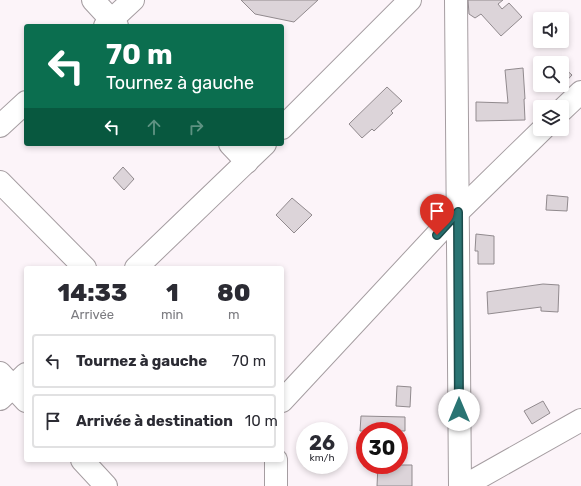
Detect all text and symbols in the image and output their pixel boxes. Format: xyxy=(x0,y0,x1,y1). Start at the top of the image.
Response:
map controls xyxy=(533,12,569,136)
button: sound xyxy=(533,12,569,48)
text: 70 m xyxy=(106,38,173,71)
icon: left xyxy=(40,40,92,92)
button: search xyxy=(533,56,569,92)
text: Tournez à gauche xyxy=(106,72,254,94)
button: layers xyxy=(533,100,569,136)
icon: left xyxy=(101,116,123,138)
icon: ahead xyxy=(143,116,165,138)
icon: right xyxy=(185,116,207,138)
pin xyxy=(420,194,454,235)
icon: arrive xyxy=(426,200,448,222)
text: 14:33 xyxy=(58,279,127,307)
text: 1 xyxy=(166,279,179,307)
text: 80 xyxy=(217,279,250,307)
text: Arrivée xyxy=(71,307,114,322)
text: min xyxy=(161,307,184,322)
text: m xyxy=(228,307,240,322)
icon: left xyxy=(42,350,64,372)
text: Tournez à gauche xyxy=(76,352,207,370)
text: 70 m xyxy=(232,352,266,370)
position arrow xyxy=(438,389,480,431)
icon: arrive xyxy=(42,410,64,432)
text: Arrivée à destination xyxy=(76,412,233,430)
text: 10 m xyxy=(245,412,278,430)
speed limit sign: 30 xyxy=(356,422,408,474)
text: 26 xyxy=(309,431,335,455)
text: km/h xyxy=(310,452,334,464)

